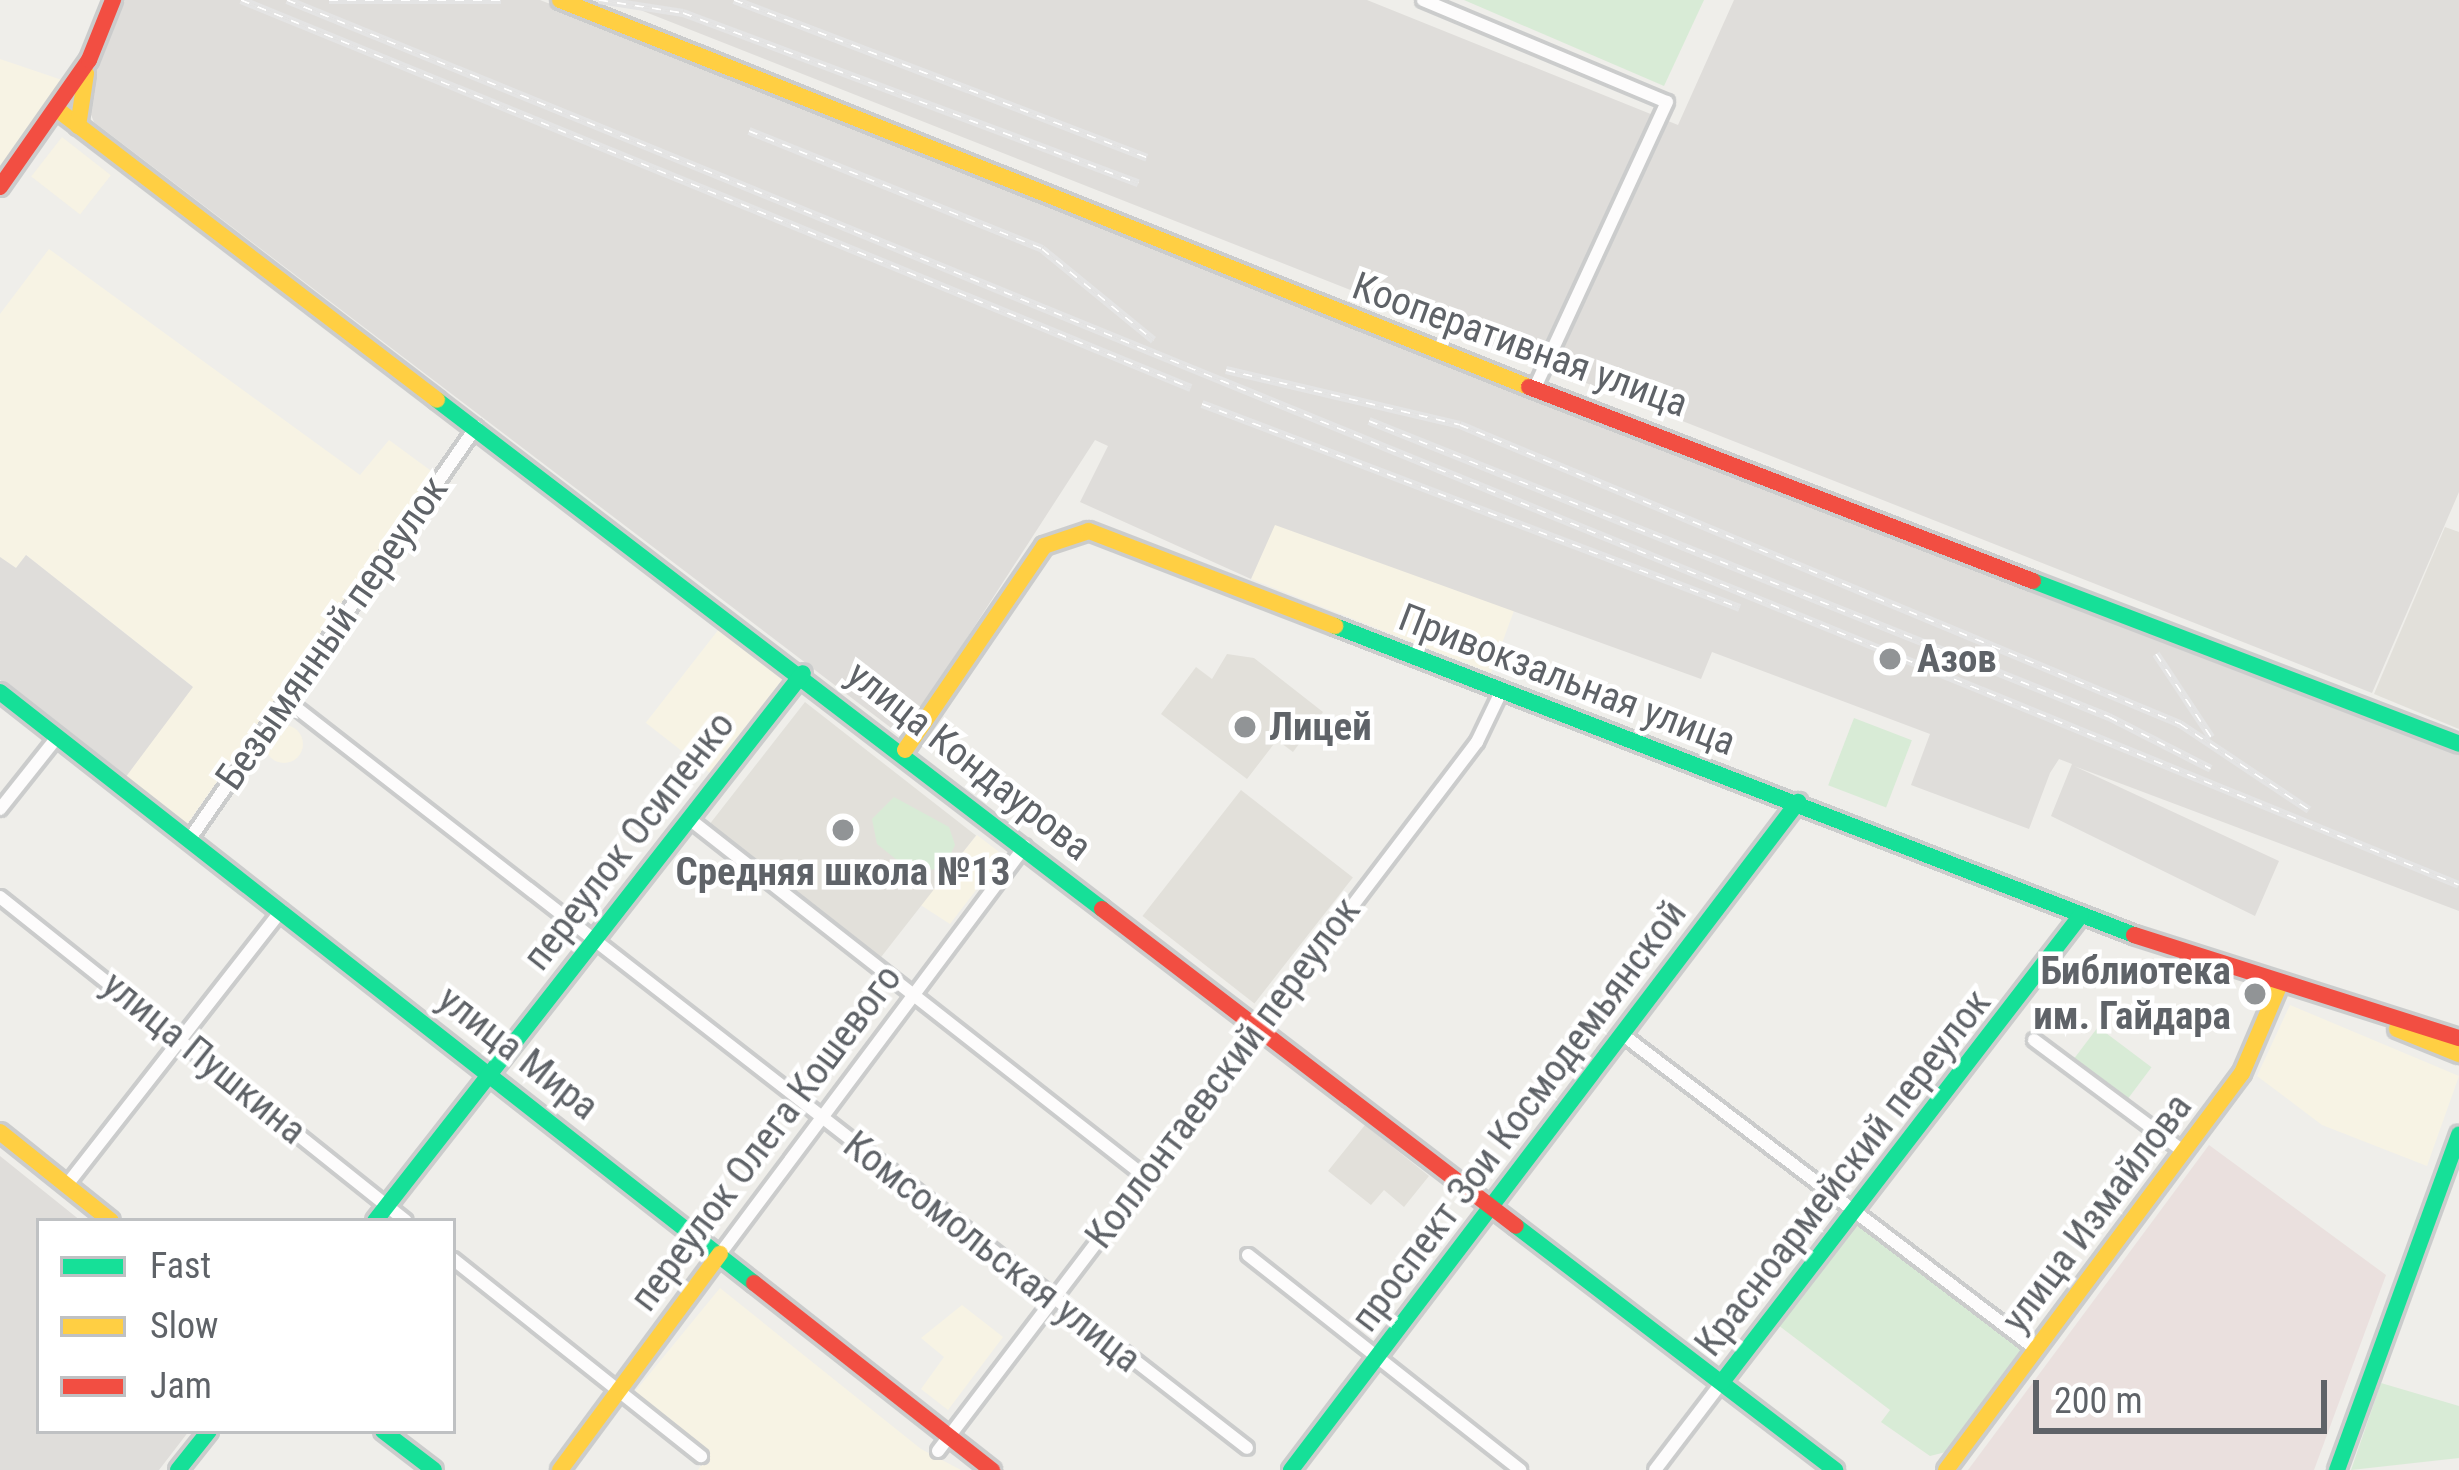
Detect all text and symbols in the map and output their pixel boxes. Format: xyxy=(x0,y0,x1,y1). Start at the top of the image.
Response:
street label: Кооперативная улица xyxy=(1346,263,1694,427)
street label: Безымянный переулок xyxy=(206,467,458,799)
street label: Привокзальная улица xyxy=(1392,594,1742,766)
place label: Азов xyxy=(1917,636,1997,682)
marker: Азов xyxy=(1874,643,1906,675)
street label: улица Кондаурова xyxy=(838,651,1100,871)
street label: переулок Осипенко xyxy=(514,702,744,980)
place label: Лицей xyxy=(1269,704,1372,750)
marker: Лицей xyxy=(1232,714,1258,740)
marker: Средняя школа №13 xyxy=(830,817,856,843)
place label: Средняя школа №13 xyxy=(676,849,1010,895)
street label: Коллонтаевский переулок xyxy=(1076,888,1370,1258)
street label: проспект Зои Космодемьянской xyxy=(1342,891,1696,1341)
place label: Библиотека им. Гайдара xyxy=(2033,949,2231,1040)
street label: переулок Олега Кошевого xyxy=(621,956,911,1320)
street label: улица Пушкина xyxy=(93,962,315,1154)
street label: улица Мира xyxy=(429,976,607,1130)
street label: Красноармейский переулок xyxy=(1685,980,2001,1366)
marker: Библиотека им. Гайдара xyxy=(2242,981,2268,1007)
street label: улица Измайлова xyxy=(1992,1085,2202,1341)
street label: Комсомольская улица xyxy=(834,1121,1150,1383)
legend xyxy=(36,1218,456,1434)
text: Fast xyxy=(150,1245,211,1287)
text: Slow xyxy=(150,1305,218,1347)
scale bar xyxy=(2039,1356,2333,1430)
text: Jam xyxy=(150,1365,212,1407)
text: 200 m xyxy=(2054,1380,2143,1422)

